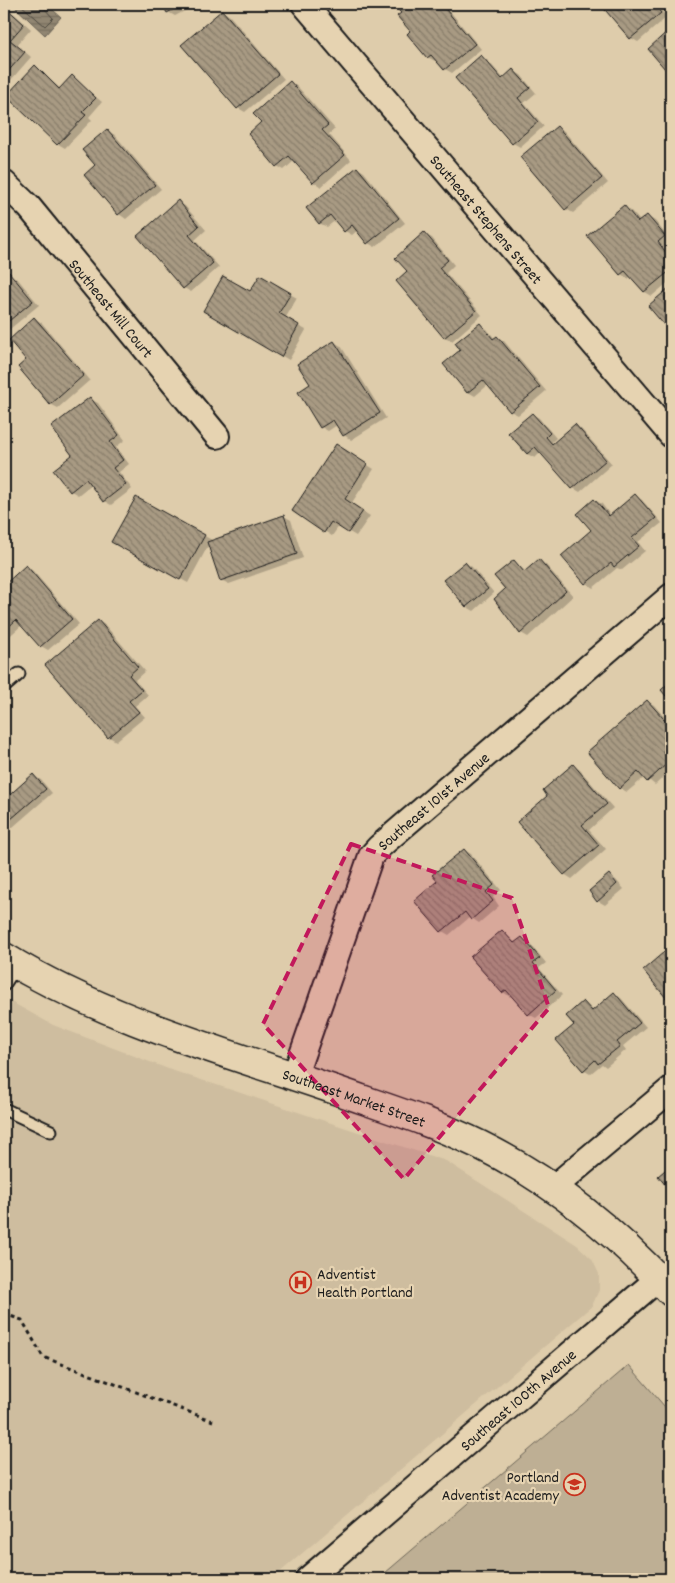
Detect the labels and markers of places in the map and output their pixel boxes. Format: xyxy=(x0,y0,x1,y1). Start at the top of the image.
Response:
place label: Adventist Health Portland xyxy=(317,1264,413,1305)
hospital icon: Adventist Health Portland xyxy=(289,1270,313,1294)
place label: Portland Adventist Academy xyxy=(442,1467,560,1508)
school or university icon: Portland Adventist Academy xyxy=(563,1473,587,1497)

